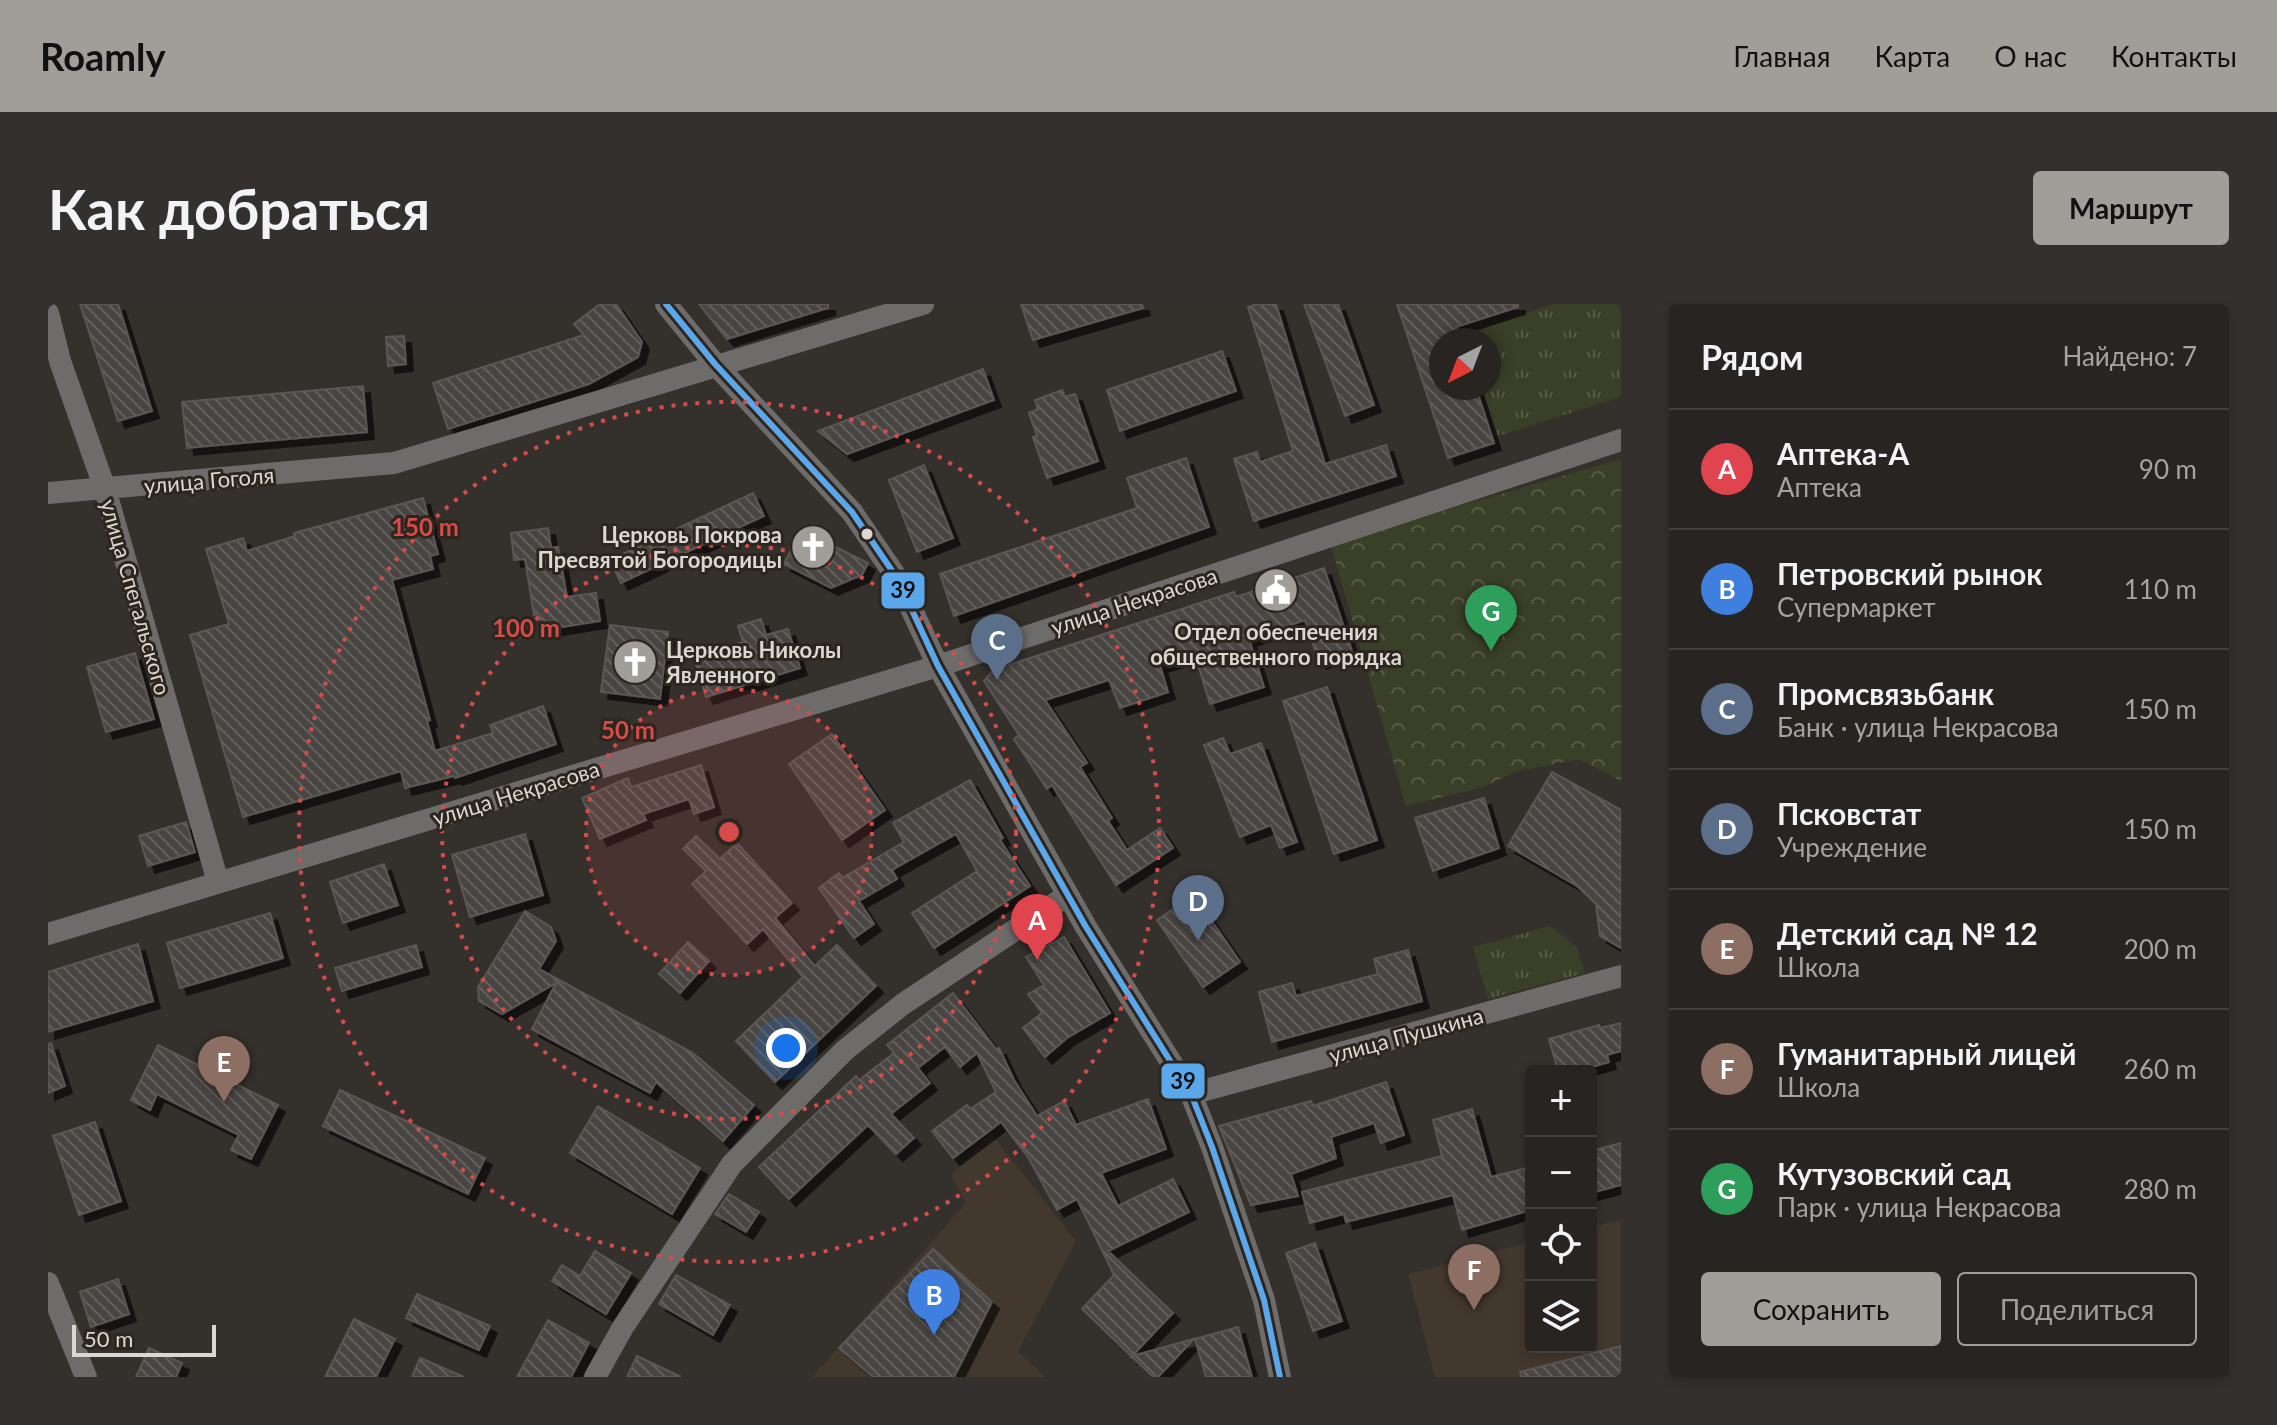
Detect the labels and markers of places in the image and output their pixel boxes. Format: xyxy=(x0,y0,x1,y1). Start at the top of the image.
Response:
place label: Церковь Покрова Пресвятой Богородицы xyxy=(538,521,782,573)
church icon: Церковь Покрова Пресвятой Богородицы xyxy=(789,523,837,571)
unlabelled marker xyxy=(859,526,875,542)
public building icon: Отдел обеспечения общественного порядка xyxy=(1252,566,1300,614)
pin: G xyxy=(1465,585,1517,651)
pin: C xyxy=(971,614,1023,680)
place label: Отдел обеспечения общественного порядка xyxy=(1150,618,1402,670)
place label: Церковь Николы Явленного xyxy=(665,636,841,688)
church icon: Церковь Николы Явленного xyxy=(611,638,659,686)
centre of rings xyxy=(715,818,743,846)
pin: D xyxy=(1172,875,1224,941)
pin: A xyxy=(1011,894,1063,960)
pin: E xyxy=(198,1036,250,1102)
pin: F xyxy=(1448,1244,1500,1310)
pin: B xyxy=(908,1269,960,1335)

